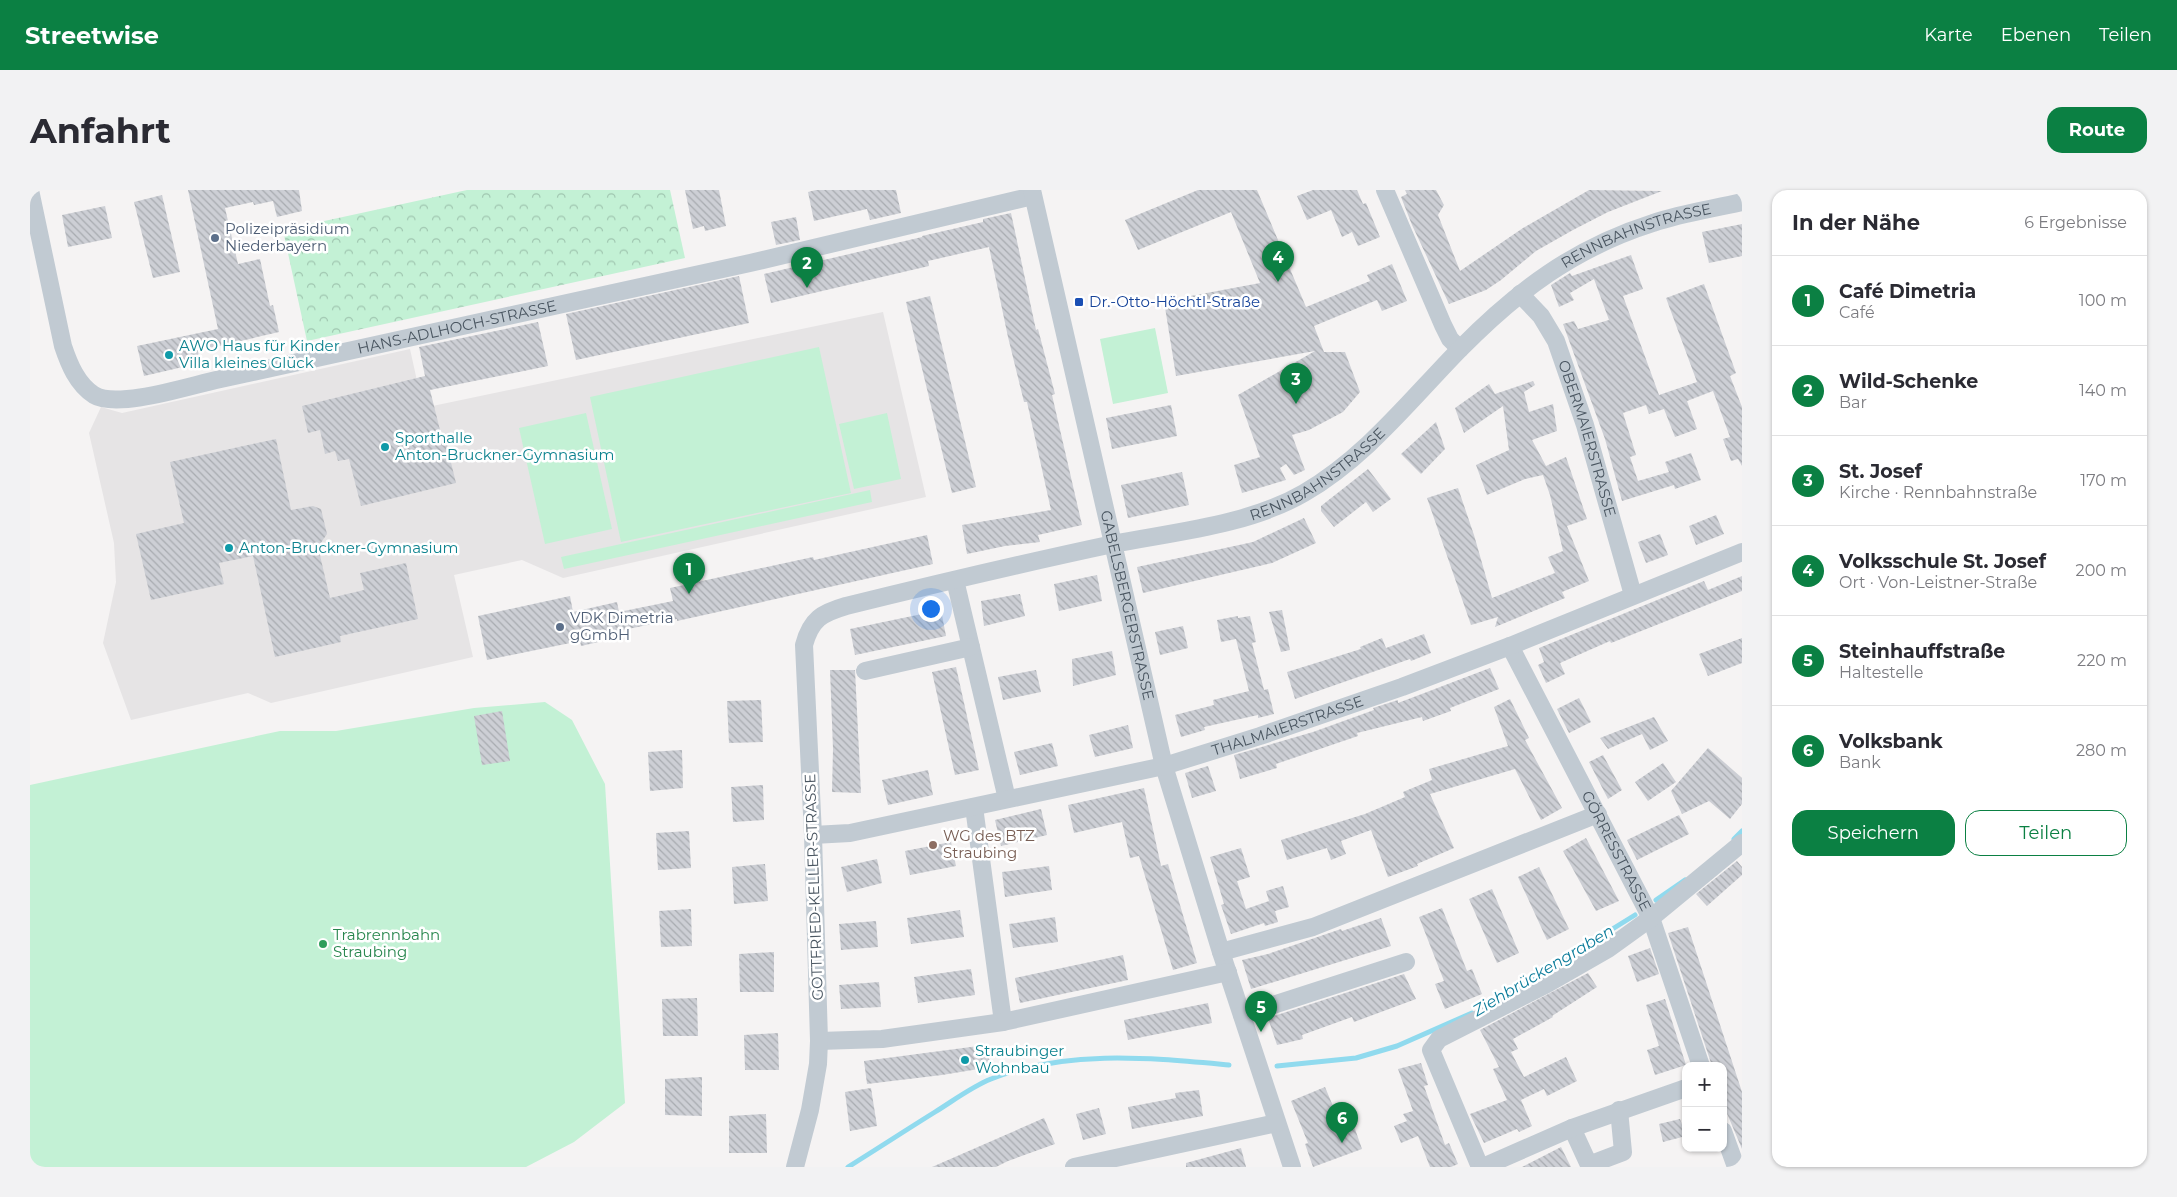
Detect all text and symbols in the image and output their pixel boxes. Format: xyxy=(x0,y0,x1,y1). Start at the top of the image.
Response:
text: Streetwise xyxy=(25,21,159,50)
text: Karte xyxy=(1924,24,1973,46)
text: Ebenen xyxy=(2001,24,2071,46)
text: Teilen xyxy=(2099,24,2152,46)
button: Route xyxy=(2047,107,2147,153)
text: Anfahrt xyxy=(30,109,171,152)
street label: RENNBAHNSTRASSE xyxy=(1557,199,1713,272)
text: In der Nähe xyxy=(1792,210,1920,235)
text: 6 Ergebnisse xyxy=(2024,213,2127,232)
place label: Polizeipräsidium Niederbayern xyxy=(225,219,350,255)
marker: Polizeipräsidium Niederbayern xyxy=(209,232,221,244)
pin: 4 xyxy=(1262,241,1294,282)
pin: 2 xyxy=(791,247,823,288)
text: Café Dimetria xyxy=(1839,280,1976,303)
text: 1 xyxy=(1805,291,1811,310)
text: 100 m xyxy=(2079,291,2127,310)
place label: Dr.-Otto-Höchtl-Straße xyxy=(1089,292,1260,311)
street label: HANS-ADLHOCH-STRASSE xyxy=(356,296,558,358)
marker: Dr.-Otto-Höchtl-Straße xyxy=(1073,296,1085,308)
text: Café xyxy=(1839,303,1875,322)
place label: AWO Haus für Kinder Villa kleines Glück xyxy=(179,336,340,372)
marker: AWO Haus für Kinder Villa kleines Glück xyxy=(163,349,175,361)
street label: OBERMAIERSTRASSE xyxy=(1554,357,1620,519)
pin: 3 xyxy=(1280,363,1312,404)
text: Wild-Schenke xyxy=(1839,370,1978,393)
text: 2 xyxy=(1803,381,1813,400)
text: 140 m xyxy=(2079,381,2127,400)
text: Bar xyxy=(1839,393,1867,412)
street label: RENNBAHNSTRASSE xyxy=(1247,423,1389,524)
place label: Sporthalle Anton-Bruckner-Gymnasium xyxy=(395,428,614,464)
marker: Sporthalle Anton-Bruckner-Gymnasium xyxy=(379,441,391,453)
text: St. Josef xyxy=(1839,460,1922,483)
text: 3 xyxy=(1803,471,1813,490)
text: 170 m xyxy=(2080,471,2127,490)
text: Kirche · Rennbahnstraße xyxy=(1839,483,2037,502)
street label: GABELSBERGERSTRASSE xyxy=(1097,508,1159,702)
place label: Anton-Bruckner-Gymnasium xyxy=(239,538,458,557)
marker: Anton-Bruckner-Gymnasium xyxy=(223,542,235,554)
text: Volksschule St. Josef xyxy=(1839,550,2046,573)
pin: 1 xyxy=(673,553,705,594)
text: 4 xyxy=(1802,561,1814,580)
text: 200 m xyxy=(2076,561,2127,580)
text: Ort · Von-Leistner-Straße xyxy=(1839,573,2037,592)
your location xyxy=(918,596,944,622)
place label: VDK Dimetria gGmbH xyxy=(570,608,674,644)
marker: VDK Dimetria gGmbH xyxy=(554,621,566,633)
text: Steinhauffstraße xyxy=(1839,640,2005,663)
text: 5 xyxy=(1803,651,1813,670)
text: 220 m xyxy=(2077,651,2127,670)
text: Haltestelle xyxy=(1839,663,1923,682)
street label: THALMAIERSTRASSE xyxy=(1209,691,1366,760)
text: Volksbank xyxy=(1839,730,1943,753)
text: 6 xyxy=(1803,741,1813,760)
text: 280 m xyxy=(2076,741,2127,760)
text: Bank xyxy=(1839,753,1881,772)
street label: GOTTFRIED-KELLER-STRASSE xyxy=(800,773,827,1001)
street label: GÖRRESSTRASSE xyxy=(1578,787,1656,914)
button: Speichern xyxy=(1792,810,1955,856)
button: Teilen xyxy=(1965,810,2127,856)
place label: WG des BTZ Straubing xyxy=(943,826,1035,862)
marker: WG des BTZ Straubing xyxy=(927,839,939,851)
water label: Ziehbrückengraben xyxy=(1468,921,1617,1021)
place label: Trabrennbahn Straubing xyxy=(333,925,440,961)
marker: Trabrennbahn Straubing xyxy=(317,938,329,950)
pin: 5 xyxy=(1245,991,1277,1032)
place label: Straubinger Wohnbau xyxy=(975,1041,1064,1077)
marker: Straubinger Wohnbau xyxy=(959,1054,971,1066)
map controls xyxy=(1682,1062,1727,1152)
button: + xyxy=(1682,1062,1727,1107)
pin: 6 xyxy=(1326,1102,1358,1143)
button: − xyxy=(1682,1107,1727,1152)

